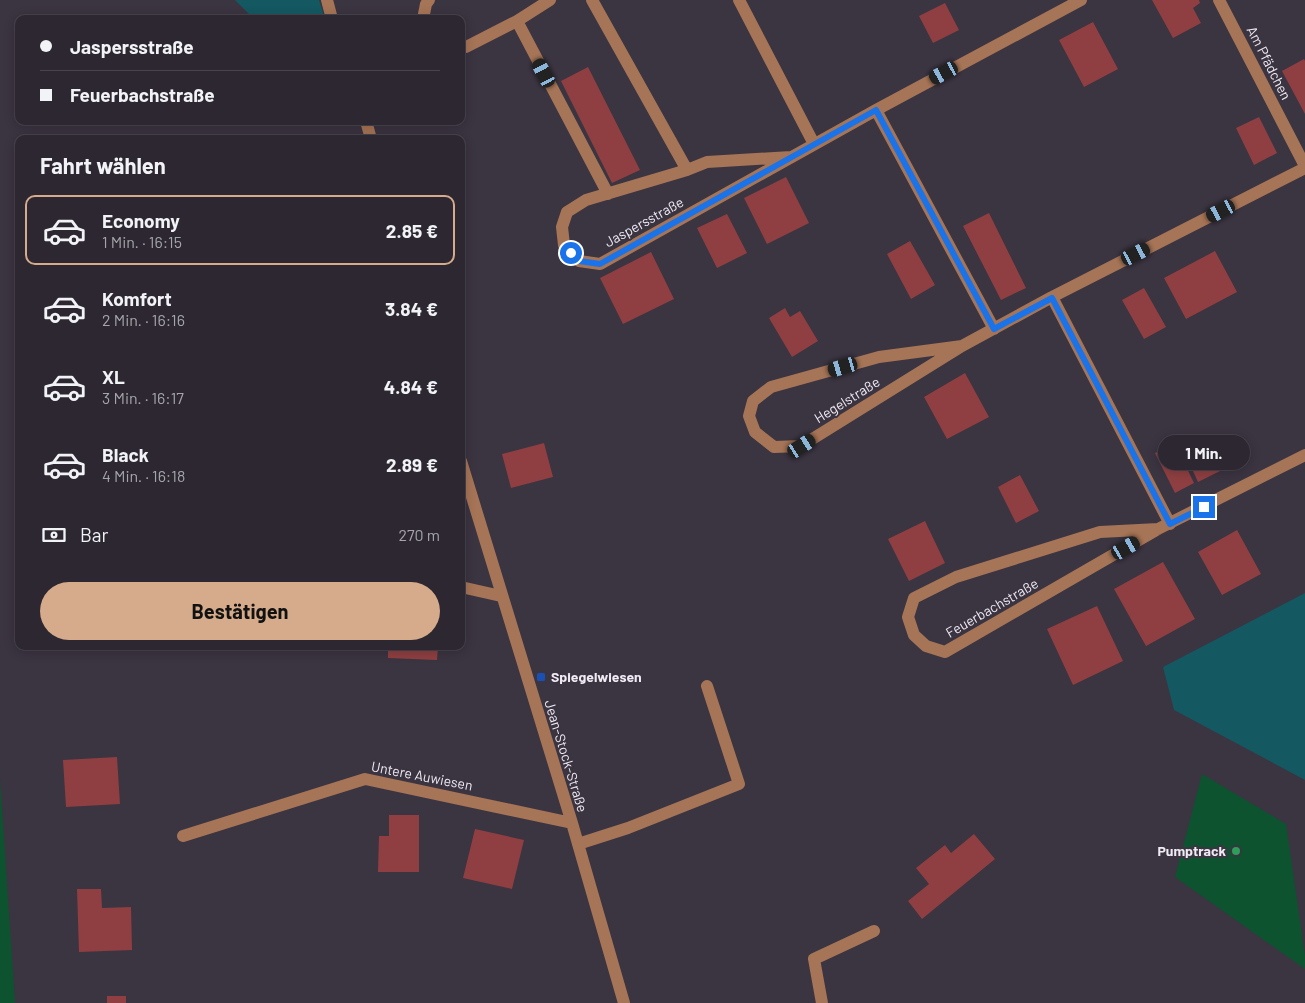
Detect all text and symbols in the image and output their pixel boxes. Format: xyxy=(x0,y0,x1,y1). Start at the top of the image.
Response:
street label: Am Pfädchen xyxy=(1244,23,1295,102)
text: Jaspersstraße xyxy=(70,35,194,58)
car xyxy=(530,56,557,90)
car xyxy=(927,59,960,87)
text: Feuerbachstraße xyxy=(70,83,215,106)
text: Fahrt wählen xyxy=(40,152,166,178)
street label: Jaspersstraße xyxy=(601,193,686,250)
car xyxy=(1204,198,1237,224)
icon: car xyxy=(42,208,87,253)
text: Economy xyxy=(102,209,180,232)
text: 2.85 € xyxy=(386,219,438,242)
text: 1 Min. · 16:15 xyxy=(102,232,182,251)
car xyxy=(1119,241,1152,267)
route start xyxy=(560,242,582,264)
icon: car xyxy=(42,286,87,331)
text: Komfort xyxy=(102,287,172,310)
text: 3.84 € xyxy=(385,297,438,320)
text: 2 Min. · 16:16 xyxy=(102,310,185,329)
car xyxy=(826,356,859,378)
icon: car xyxy=(42,364,87,409)
text: XL xyxy=(102,365,125,388)
street label: Hegelstraße xyxy=(811,373,883,426)
text: 4.84 € xyxy=(384,375,438,398)
text: 3 Min. · 16:17 xyxy=(102,388,184,407)
car xyxy=(785,432,818,460)
callout: 1 Min. xyxy=(1158,434,1250,470)
icon: car xyxy=(42,442,87,487)
text: Black xyxy=(102,443,149,466)
text: 1 Min. xyxy=(1185,443,1223,462)
text: 2.89 € xyxy=(386,453,438,476)
text: 4 Min. · 16:18 xyxy=(102,466,185,485)
route end xyxy=(1193,496,1215,518)
icon: cash xyxy=(40,521,68,549)
text: Bar xyxy=(80,523,108,546)
text: 270 m xyxy=(398,525,440,544)
car xyxy=(1109,534,1142,562)
street label: Feuerbachstraße xyxy=(943,574,1041,641)
button: Bestätigen xyxy=(40,582,440,640)
place label: Spiegelwiesen xyxy=(551,668,642,685)
marker: Spiegelwiesen xyxy=(535,671,547,683)
street label: Jean-Stock-Straße xyxy=(541,698,592,814)
street label: Untere Auwiesen xyxy=(370,757,474,794)
place label: Pumptrack xyxy=(1157,842,1227,859)
marker: Pumptrack xyxy=(1230,845,1242,857)

